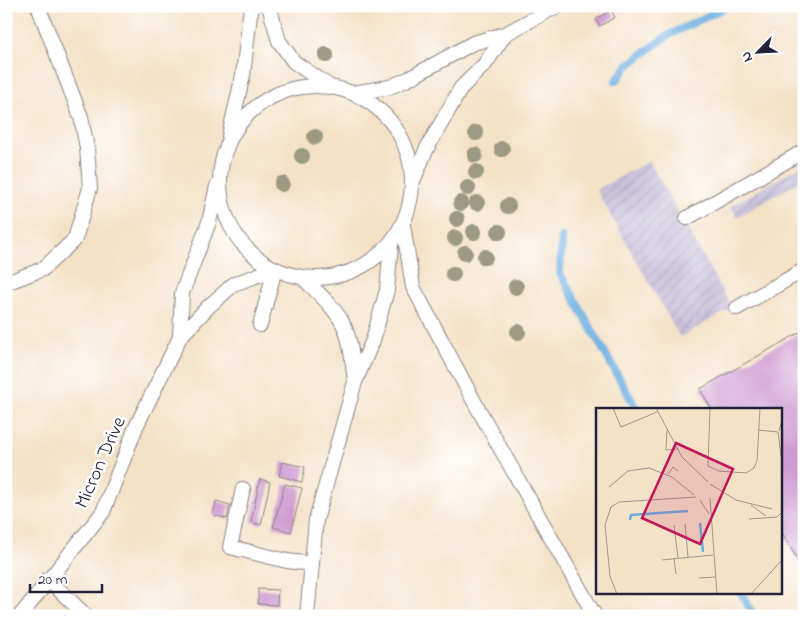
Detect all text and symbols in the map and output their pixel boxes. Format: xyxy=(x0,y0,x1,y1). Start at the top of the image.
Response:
north arrow xyxy=(732,28,782,78)
text: N xyxy=(736,48,759,65)
inset map xyxy=(596,408,782,594)
street label: Micron Drive xyxy=(68,412,134,514)
scale bar xyxy=(30,562,102,594)
text: 20 m xyxy=(38,569,68,591)

